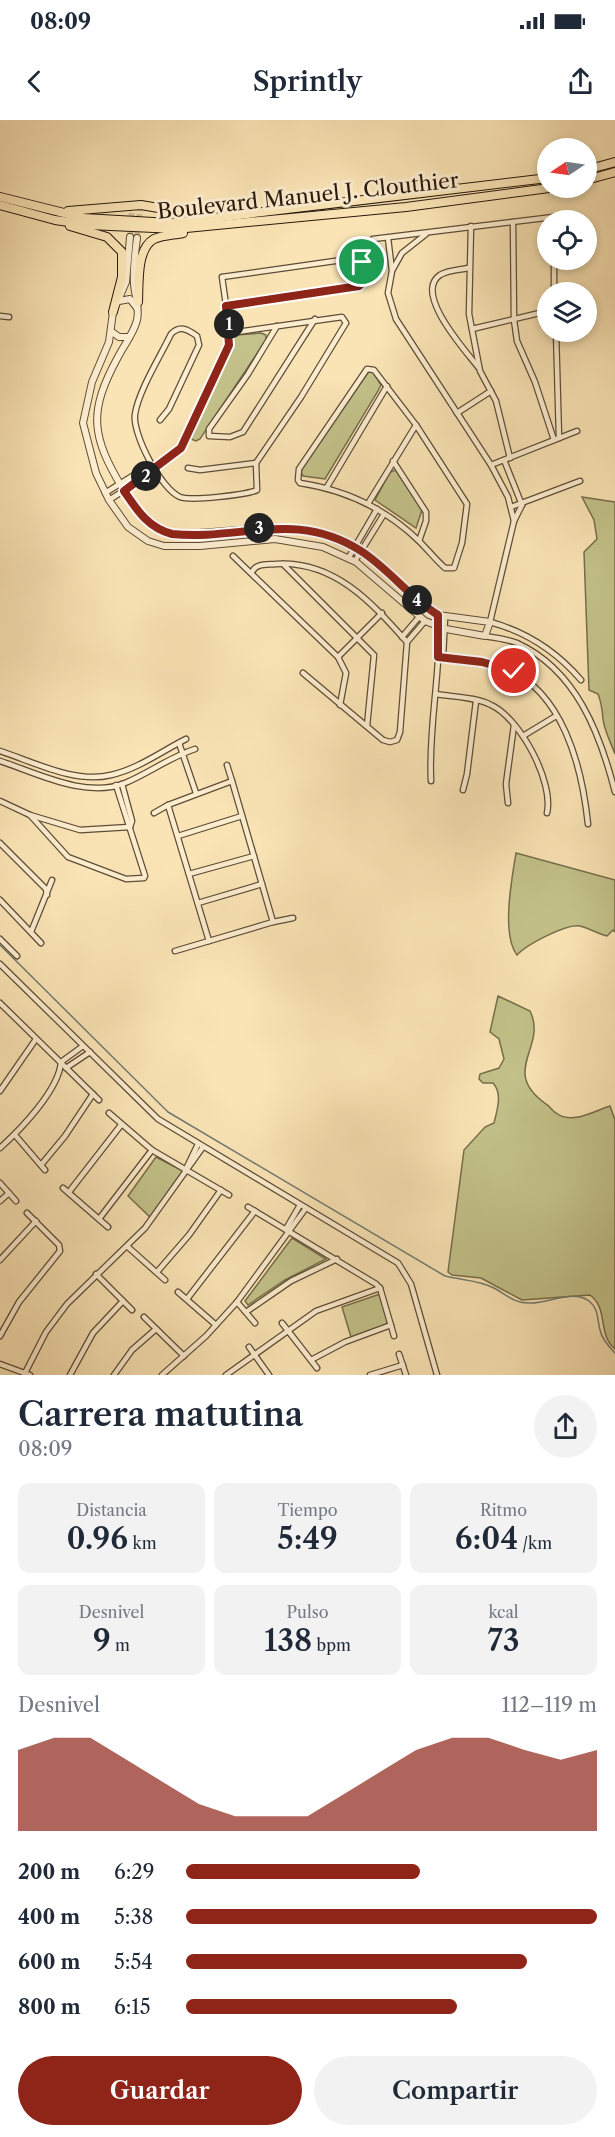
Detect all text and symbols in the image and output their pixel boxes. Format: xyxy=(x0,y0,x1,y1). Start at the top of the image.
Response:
text: 08:09 xyxy=(30,8,91,35)
icon: back xyxy=(18,65,51,98)
text: Sprintly xyxy=(253,65,362,98)
icon: share xyxy=(564,65,597,98)
north arrow xyxy=(537,138,597,198)
map controls xyxy=(537,138,597,342)
street label: Boulevard Manuel J. Clouthier xyxy=(156,167,460,224)
button: locate xyxy=(537,210,597,270)
pin xyxy=(336,236,387,287)
icon: arrive xyxy=(345,245,378,278)
button: layers xyxy=(537,282,597,342)
pin: 1 xyxy=(214,309,244,339)
text: 1 xyxy=(225,314,233,334)
pin: 2 xyxy=(131,461,161,491)
text: 2 xyxy=(141,466,151,486)
pin: 3 xyxy=(244,513,274,543)
text: 3 xyxy=(254,518,264,538)
pin: 4 xyxy=(402,585,432,615)
text: 4 xyxy=(412,590,422,610)
pin xyxy=(488,645,539,696)
icon: check xyxy=(497,654,530,687)
text: Carrera matutina xyxy=(18,1394,303,1435)
button: share xyxy=(534,1395,597,1458)
text: 08:09 xyxy=(18,1437,73,1461)
text: Distancia xyxy=(76,1500,147,1520)
text: Tiempo xyxy=(277,1500,338,1520)
text: Ritmo xyxy=(480,1500,527,1520)
text: 0.96 xyxy=(66,1520,128,1557)
text: 5:49 xyxy=(277,1520,338,1557)
text: 6:04 xyxy=(455,1520,518,1557)
text: km xyxy=(128,1533,157,1553)
text: /km xyxy=(518,1533,552,1553)
text: Desnivel xyxy=(79,1602,144,1622)
text: Pulso xyxy=(287,1602,328,1622)
text: kcal xyxy=(488,1602,519,1622)
text: 9 xyxy=(93,1622,111,1659)
text: 138 xyxy=(264,1622,312,1659)
text: 73 xyxy=(487,1622,520,1659)
text: m xyxy=(111,1635,130,1655)
text: bpm xyxy=(312,1635,351,1655)
text: Desnivel xyxy=(18,1693,100,1717)
text: 112–119 m xyxy=(502,1693,597,1717)
text: 200 m xyxy=(18,1860,80,1884)
text: 6:29 xyxy=(114,1860,155,1884)
text: 400 m xyxy=(18,1905,80,1929)
text: 5:38 xyxy=(114,1905,153,1929)
text: 600 m xyxy=(18,1950,80,1974)
text: 5:54 xyxy=(114,1950,153,1974)
text: 800 m xyxy=(18,1995,81,2019)
text: 6:15 xyxy=(114,1995,151,2019)
button: Guardar xyxy=(18,2056,302,2125)
button: Compartir xyxy=(314,2056,597,2125)

